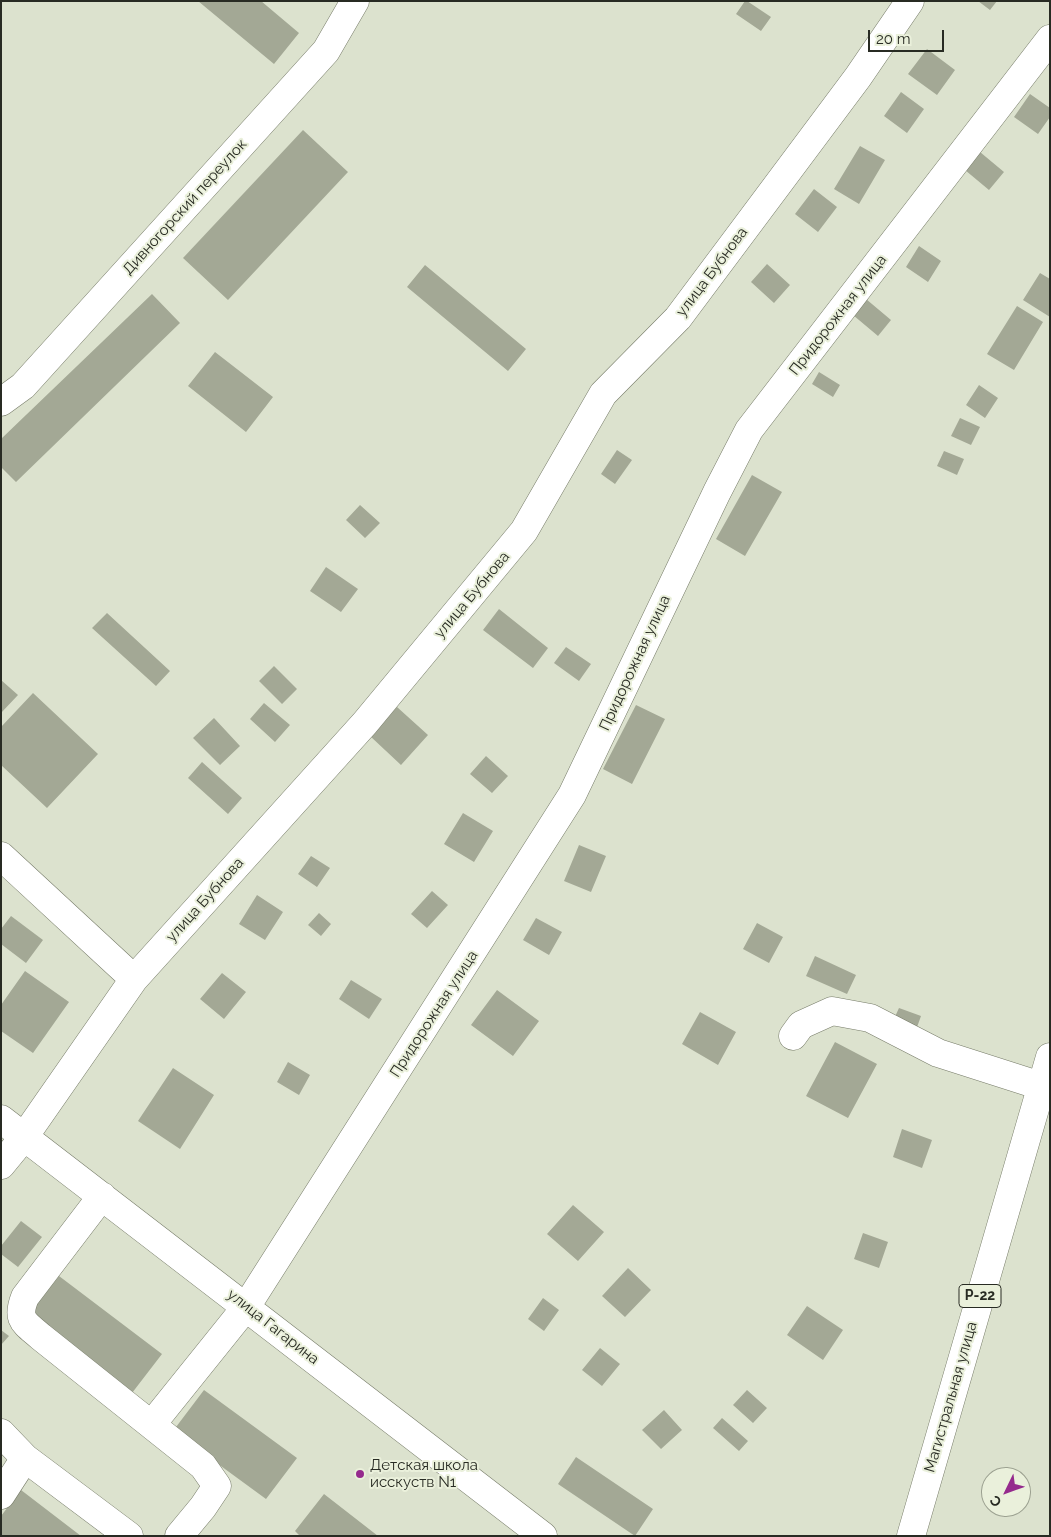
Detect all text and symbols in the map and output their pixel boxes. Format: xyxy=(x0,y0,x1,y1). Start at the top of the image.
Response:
scale bar xyxy=(871,20,947,52)
text: 20 m xyxy=(876,30,911,48)
street label: Дивногорский переулок xyxy=(119,135,251,279)
street label: улица Бубнова xyxy=(673,224,751,320)
street label: Придорожная улица xyxy=(786,251,890,379)
street label: улица Бубнова xyxy=(431,548,513,642)
street label: Придорожная улица xyxy=(596,592,674,734)
street label: улица Бубнова xyxy=(162,854,248,946)
street label: Придорожная улица xyxy=(386,947,482,1081)
road number: Р-22 xyxy=(959,1284,1001,1308)
street label: улица Гагарина xyxy=(224,1286,322,1368)
street label: Магистральная улица xyxy=(921,1320,981,1474)
place label: Детская школа исскуств N1 xyxy=(370,1456,478,1491)
north arrow xyxy=(981,1467,1031,1517)
marker: Детская школа исскуств N1 xyxy=(354,1468,366,1480)
text: С xyxy=(986,1492,1005,1510)

